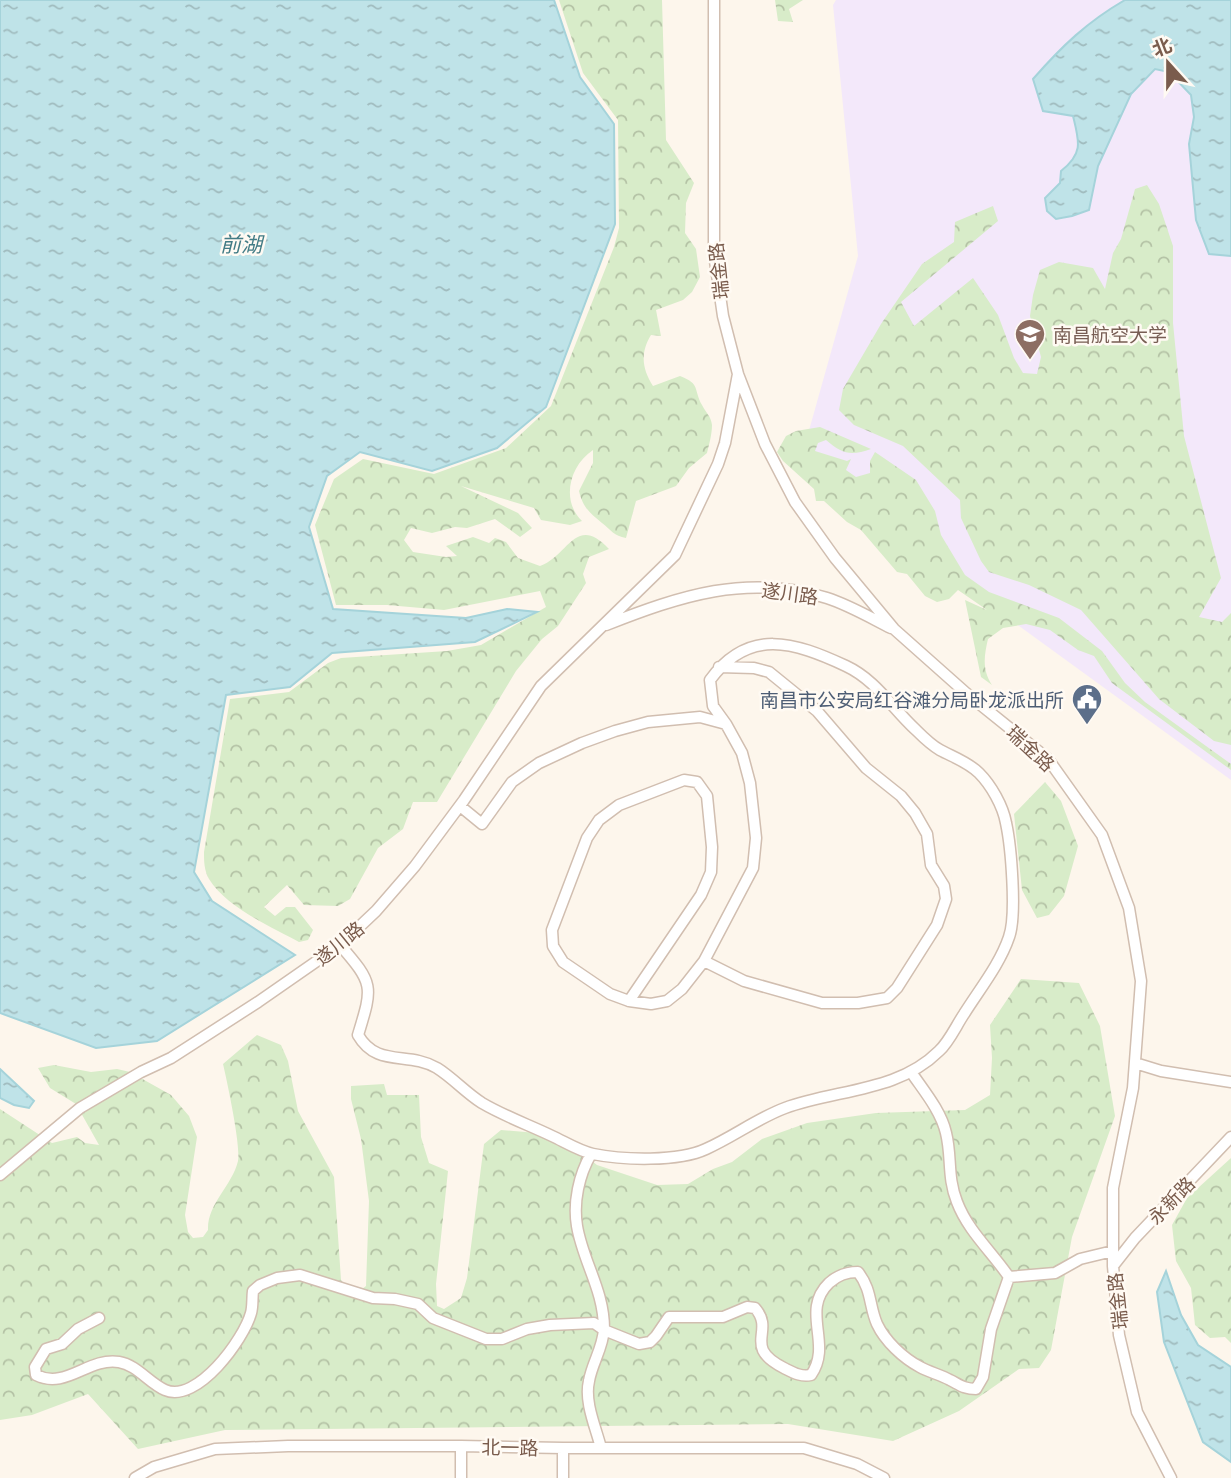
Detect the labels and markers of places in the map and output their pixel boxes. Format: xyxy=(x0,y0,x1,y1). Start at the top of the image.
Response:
school or university icon: 南昌航空大学 xyxy=(1013,317,1047,361)
place label: 南昌航空大学 xyxy=(1053,323,1167,346)
public building icon: 南昌市公安局红谷滩分局卧龙派出所 xyxy=(1070,682,1104,726)
place label: 南昌市公安局红谷滩分局卧龙派出所 xyxy=(760,688,1064,711)

